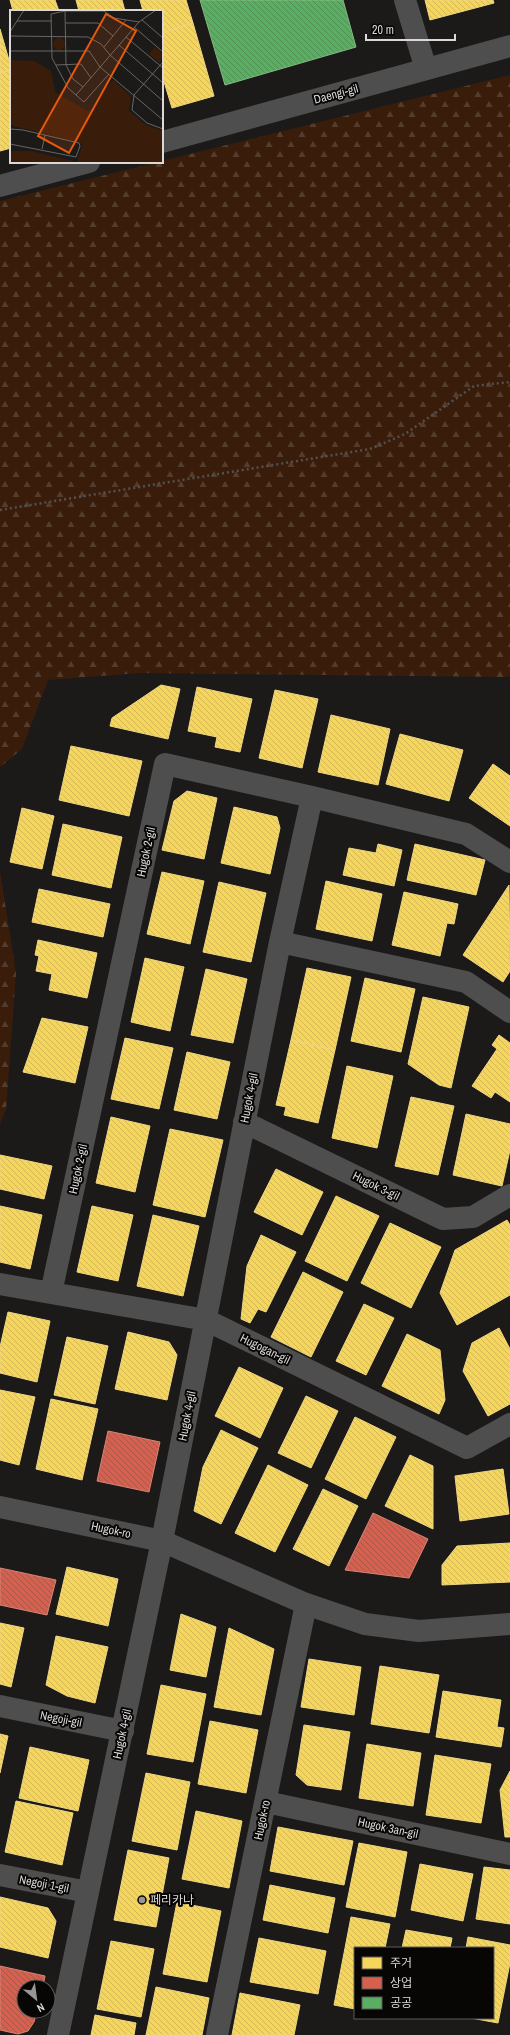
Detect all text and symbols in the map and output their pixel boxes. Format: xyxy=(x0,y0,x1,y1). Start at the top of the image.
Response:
inset map xyxy=(10,10,163,163)
scale bar xyxy=(366,16,455,42)
text: 20 m xyxy=(372,22,394,38)
street label: Daengi-gil xyxy=(312,80,360,108)
street label: Hugok 2-gil xyxy=(133,826,159,878)
street label: Hugok 4-gil xyxy=(236,1072,262,1124)
street label: Hugok 2-gil xyxy=(65,1143,91,1195)
street label: Hugok 3-gil xyxy=(350,1168,402,1204)
street label: Hugogan-gil xyxy=(237,1330,293,1368)
street label: Hugok 4-gil xyxy=(174,1390,200,1442)
street label: Hugok-ro xyxy=(90,1518,132,1542)
street label: Negoji-gil xyxy=(39,1707,83,1731)
street label: Hugok 4-gil xyxy=(109,1708,135,1760)
street label: Hugok-ro xyxy=(250,1799,274,1841)
street label: Hugok 3an-gil xyxy=(356,1814,420,1842)
street label: Negoji 1-gil xyxy=(18,1871,70,1897)
place label: 페리카나 xyxy=(150,1892,194,1908)
marker: 페리카나 xyxy=(137,1895,147,1905)
legend xyxy=(354,1947,494,2019)
text: 주거 xyxy=(390,1955,412,1971)
text: 상업 xyxy=(390,1975,412,1991)
north arrow xyxy=(16,1979,56,2019)
text: 공공 xyxy=(390,1995,412,2011)
text: N xyxy=(35,2000,47,2015)

